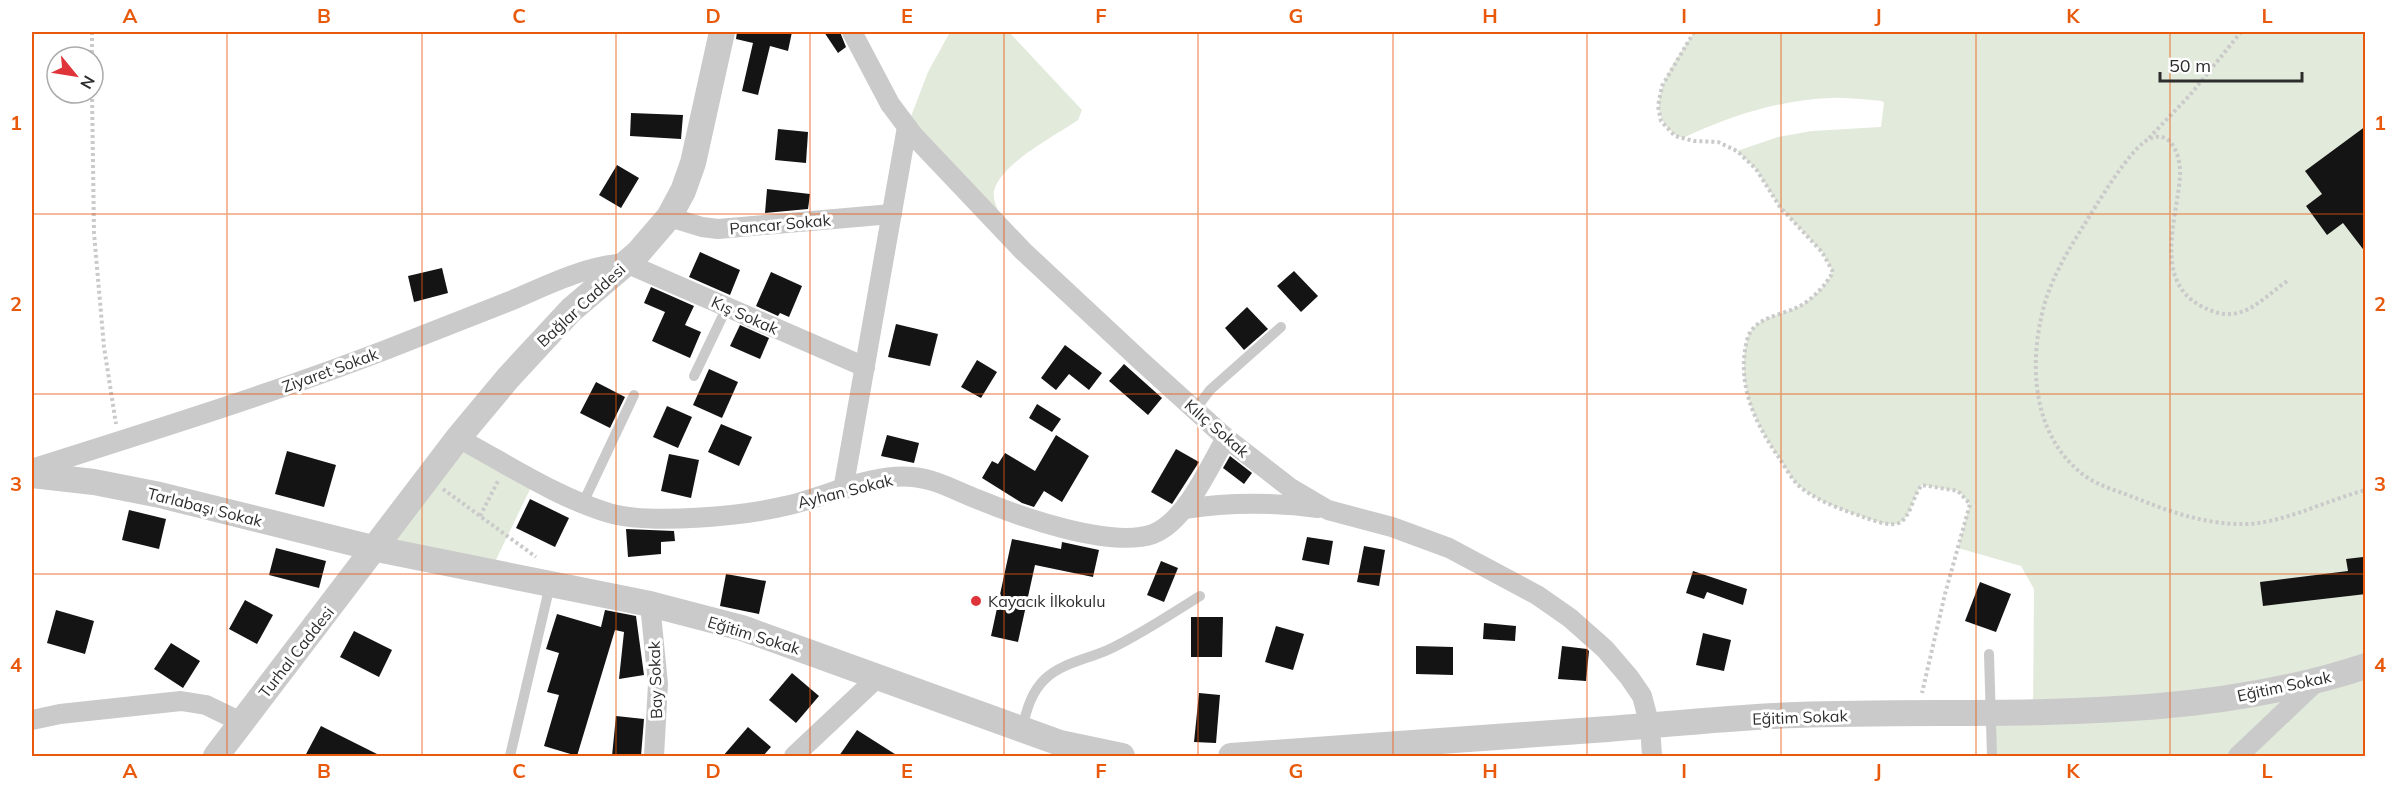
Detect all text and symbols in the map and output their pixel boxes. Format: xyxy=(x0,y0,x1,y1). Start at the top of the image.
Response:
text: A xyxy=(123,3,138,28)
text: B xyxy=(317,3,331,28)
text: C xyxy=(512,3,526,28)
text: D xyxy=(705,3,721,28)
text: E xyxy=(901,3,913,28)
text: F xyxy=(1095,3,1107,28)
text: G xyxy=(1289,3,1303,28)
text: H xyxy=(1482,3,1498,28)
text: I xyxy=(1681,3,1687,28)
text: J xyxy=(1874,3,1882,28)
text: K xyxy=(2066,3,2080,28)
text: L xyxy=(2261,3,2273,28)
north arrow xyxy=(45,45,105,105)
scale bar xyxy=(2160,45,2302,83)
text: 50 m xyxy=(2169,54,2211,77)
text: N xyxy=(76,72,100,93)
text: 1 xyxy=(10,110,22,135)
text: 1 xyxy=(2374,110,2386,135)
street label: Pancar Sokak xyxy=(729,210,832,238)
street label: Bağlar Caddesi xyxy=(533,259,629,351)
text: 2 xyxy=(10,291,22,316)
street label: Kış Sokak xyxy=(708,291,782,339)
text: 2 xyxy=(2374,291,2386,316)
street label: Ziyaret Sokak xyxy=(279,343,381,397)
street label: Kılıç Sokak xyxy=(1181,395,1254,462)
street label: Ayhan Sokak xyxy=(795,469,895,512)
text: 3 xyxy=(10,471,22,496)
text: 3 xyxy=(2374,471,2386,496)
street label: Tarlabaşı Sokak xyxy=(146,483,265,531)
place label: Kayacık İlkokulu xyxy=(988,591,1105,611)
marker: Kayacık İlkokulu xyxy=(969,594,983,608)
street label: Turhal Caddesi xyxy=(254,602,338,702)
street label: Eğitim Sokak xyxy=(705,611,803,659)
street label: Bay Sokak xyxy=(644,640,666,719)
text: 4 xyxy=(10,652,22,677)
text: 4 xyxy=(2374,652,2386,677)
street label: Eğitim Sokak xyxy=(2235,666,2334,706)
street label: Eğitim Sokak xyxy=(1752,705,1849,729)
text: A xyxy=(123,758,138,783)
text: B xyxy=(317,758,331,783)
text: C xyxy=(512,758,526,783)
text: D xyxy=(705,758,721,783)
text: E xyxy=(901,758,913,783)
text: F xyxy=(1095,758,1107,783)
text: G xyxy=(1289,758,1303,783)
text: H xyxy=(1482,758,1498,783)
text: I xyxy=(1681,758,1687,783)
text: J xyxy=(1874,758,1882,783)
text: K xyxy=(2066,758,2080,783)
text: L xyxy=(2261,758,2273,783)

